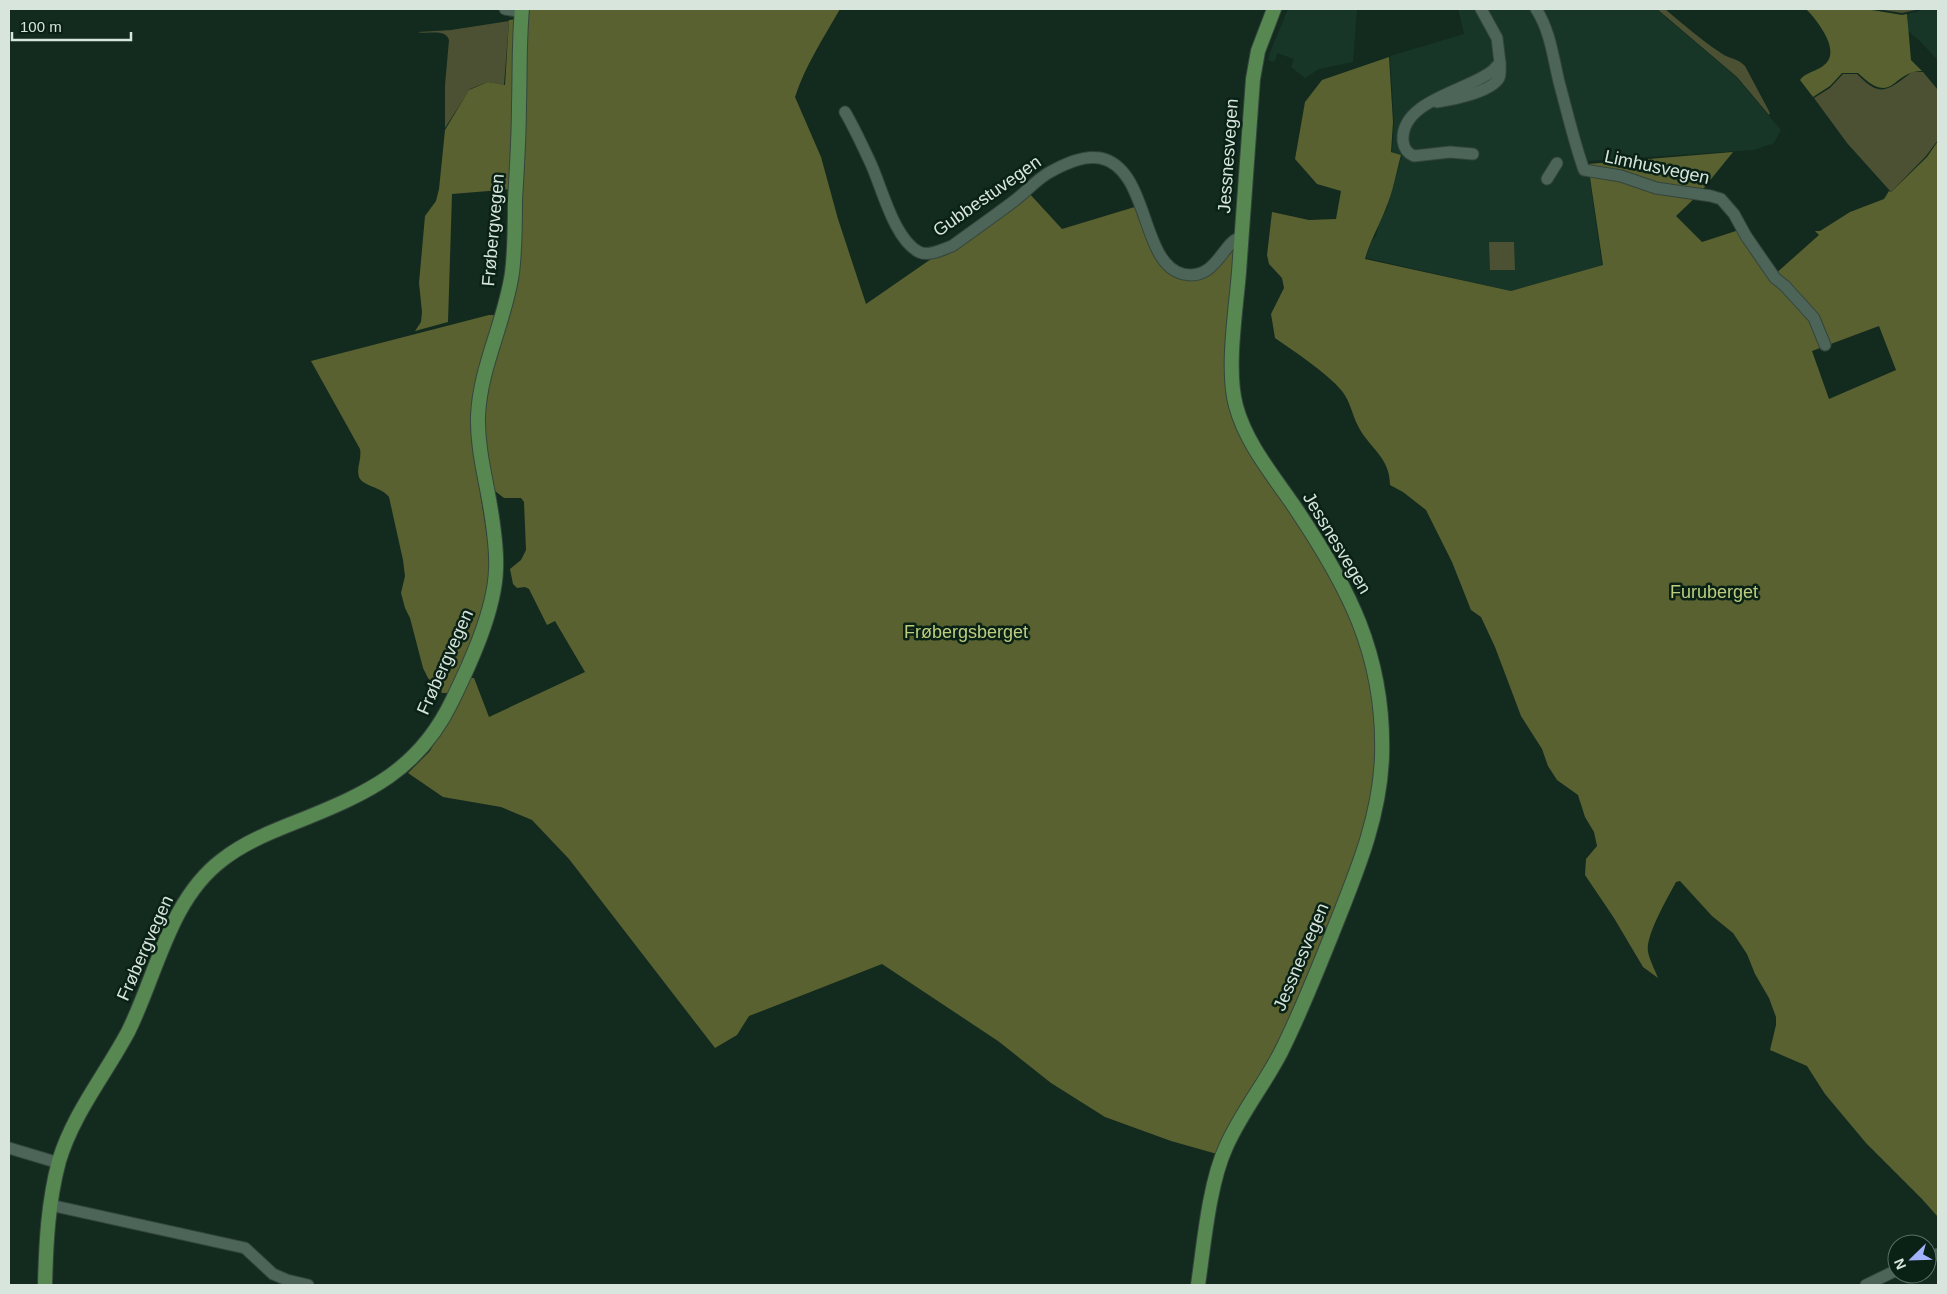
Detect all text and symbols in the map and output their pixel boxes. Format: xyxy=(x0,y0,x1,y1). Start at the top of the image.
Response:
scale bar xyxy=(12,10,131,42)
text: 100 m xyxy=(20,18,62,35)
street label: Jessnesvegen xyxy=(1214,98,1242,214)
street label: Limhusvegen xyxy=(1603,146,1711,188)
street label: Gubbestuvegen xyxy=(929,151,1045,241)
street label: Frøbergvegen xyxy=(478,173,508,287)
street label: Jessnesvegen xyxy=(1299,489,1375,597)
park label: Furuberget xyxy=(1670,582,1758,602)
street label: Frøbergvegen xyxy=(413,606,477,718)
park label: Frøbergsberget xyxy=(904,622,1028,642)
street label: Frøbergvegen xyxy=(113,892,177,1004)
street label: Jessnesvegen xyxy=(1269,900,1333,1014)
north arrow xyxy=(1887,1234,1937,1284)
text: N xyxy=(1891,1256,1909,1272)

